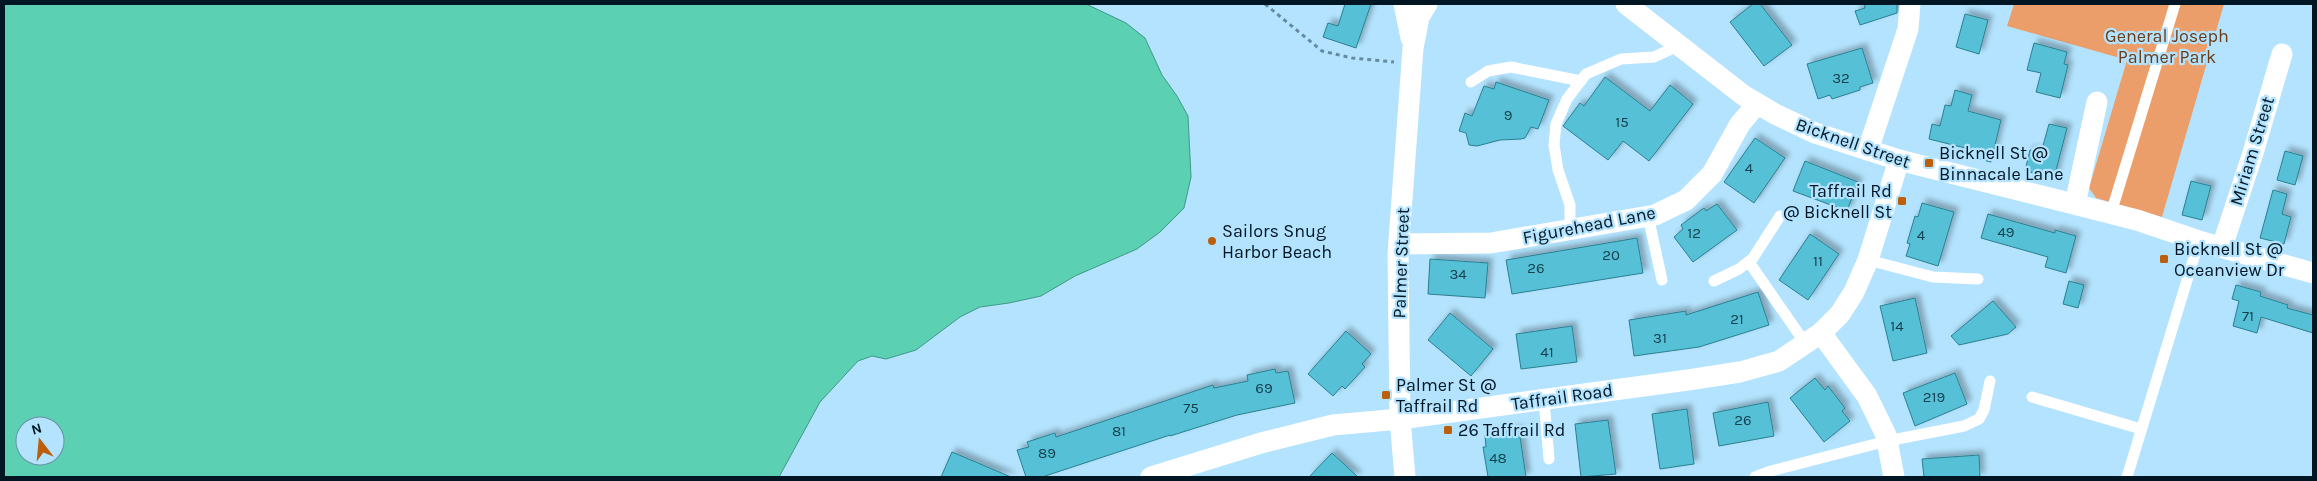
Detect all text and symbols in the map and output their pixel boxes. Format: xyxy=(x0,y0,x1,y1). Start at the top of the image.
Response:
park label: General Joseph Palmer Park xyxy=(2105,25,2229,68)
house number: 32 xyxy=(1832,69,1850,87)
street label: Miriam Street xyxy=(2225,94,2279,208)
house number: 9 xyxy=(1504,106,1512,124)
house number: 15 xyxy=(1615,113,1629,131)
street label: Bicknell Street xyxy=(1793,113,1913,173)
place label: Bicknell St @ Binnacale Lane xyxy=(1939,142,2063,185)
marker: Bicknell St @ Binnacale Lane xyxy=(1923,157,1935,169)
house number: 4 xyxy=(1745,159,1754,177)
place label: Taffrail Rd @ Bicknell St xyxy=(1783,180,1892,223)
marker: Taffrail Rd @ Bicknell St xyxy=(1896,195,1908,207)
street label: Figurehead Lane xyxy=(1521,201,1657,249)
street label: Palmer Street xyxy=(1388,207,1414,319)
place label: Sailors Snug Harbor Beach xyxy=(1222,220,1332,263)
house number: 49 xyxy=(1997,223,2015,241)
house number: 12 xyxy=(1687,224,1701,242)
house number: 4 xyxy=(1917,226,1926,244)
marker: Sailors Snug Harbor Beach xyxy=(1206,235,1218,247)
place label: Bicknell St @ Oceanview Dr xyxy=(2174,238,2285,281)
house number: 20 xyxy=(1602,246,1620,264)
house number: 11 xyxy=(1813,252,1823,270)
marker: Bicknell St @ Oceanview Dr xyxy=(2158,253,2170,265)
house number: 26 xyxy=(1527,259,1545,277)
house number: 34 xyxy=(1449,265,1467,283)
house number: 71 xyxy=(2242,307,2254,325)
house number: 21 xyxy=(1730,310,1744,328)
house number: 14 xyxy=(1890,317,1904,335)
house number: 31 xyxy=(1653,329,1667,347)
house number: 41 xyxy=(1540,343,1554,361)
place label: Palmer St @ Taffrail Rd xyxy=(1396,374,1497,417)
house number: 69 xyxy=(1255,379,1273,397)
street label: Taffrail Road xyxy=(1510,379,1614,415)
house number: 219 xyxy=(1923,388,1945,406)
marker: Palmer St @ Taffrail Rd xyxy=(1380,389,1392,401)
house number: 75 xyxy=(1183,399,1199,417)
house number: 26 xyxy=(1734,411,1752,429)
north arrow xyxy=(15,416,65,466)
text: N xyxy=(29,419,44,439)
place label: 26 Taffrail Rd xyxy=(1458,419,1565,441)
house number: 81 xyxy=(1112,422,1126,440)
marker: 26 Taffrail Rd xyxy=(1442,424,1454,436)
house number: 89 xyxy=(1038,444,1056,462)
house number: 48 xyxy=(1489,449,1507,467)

